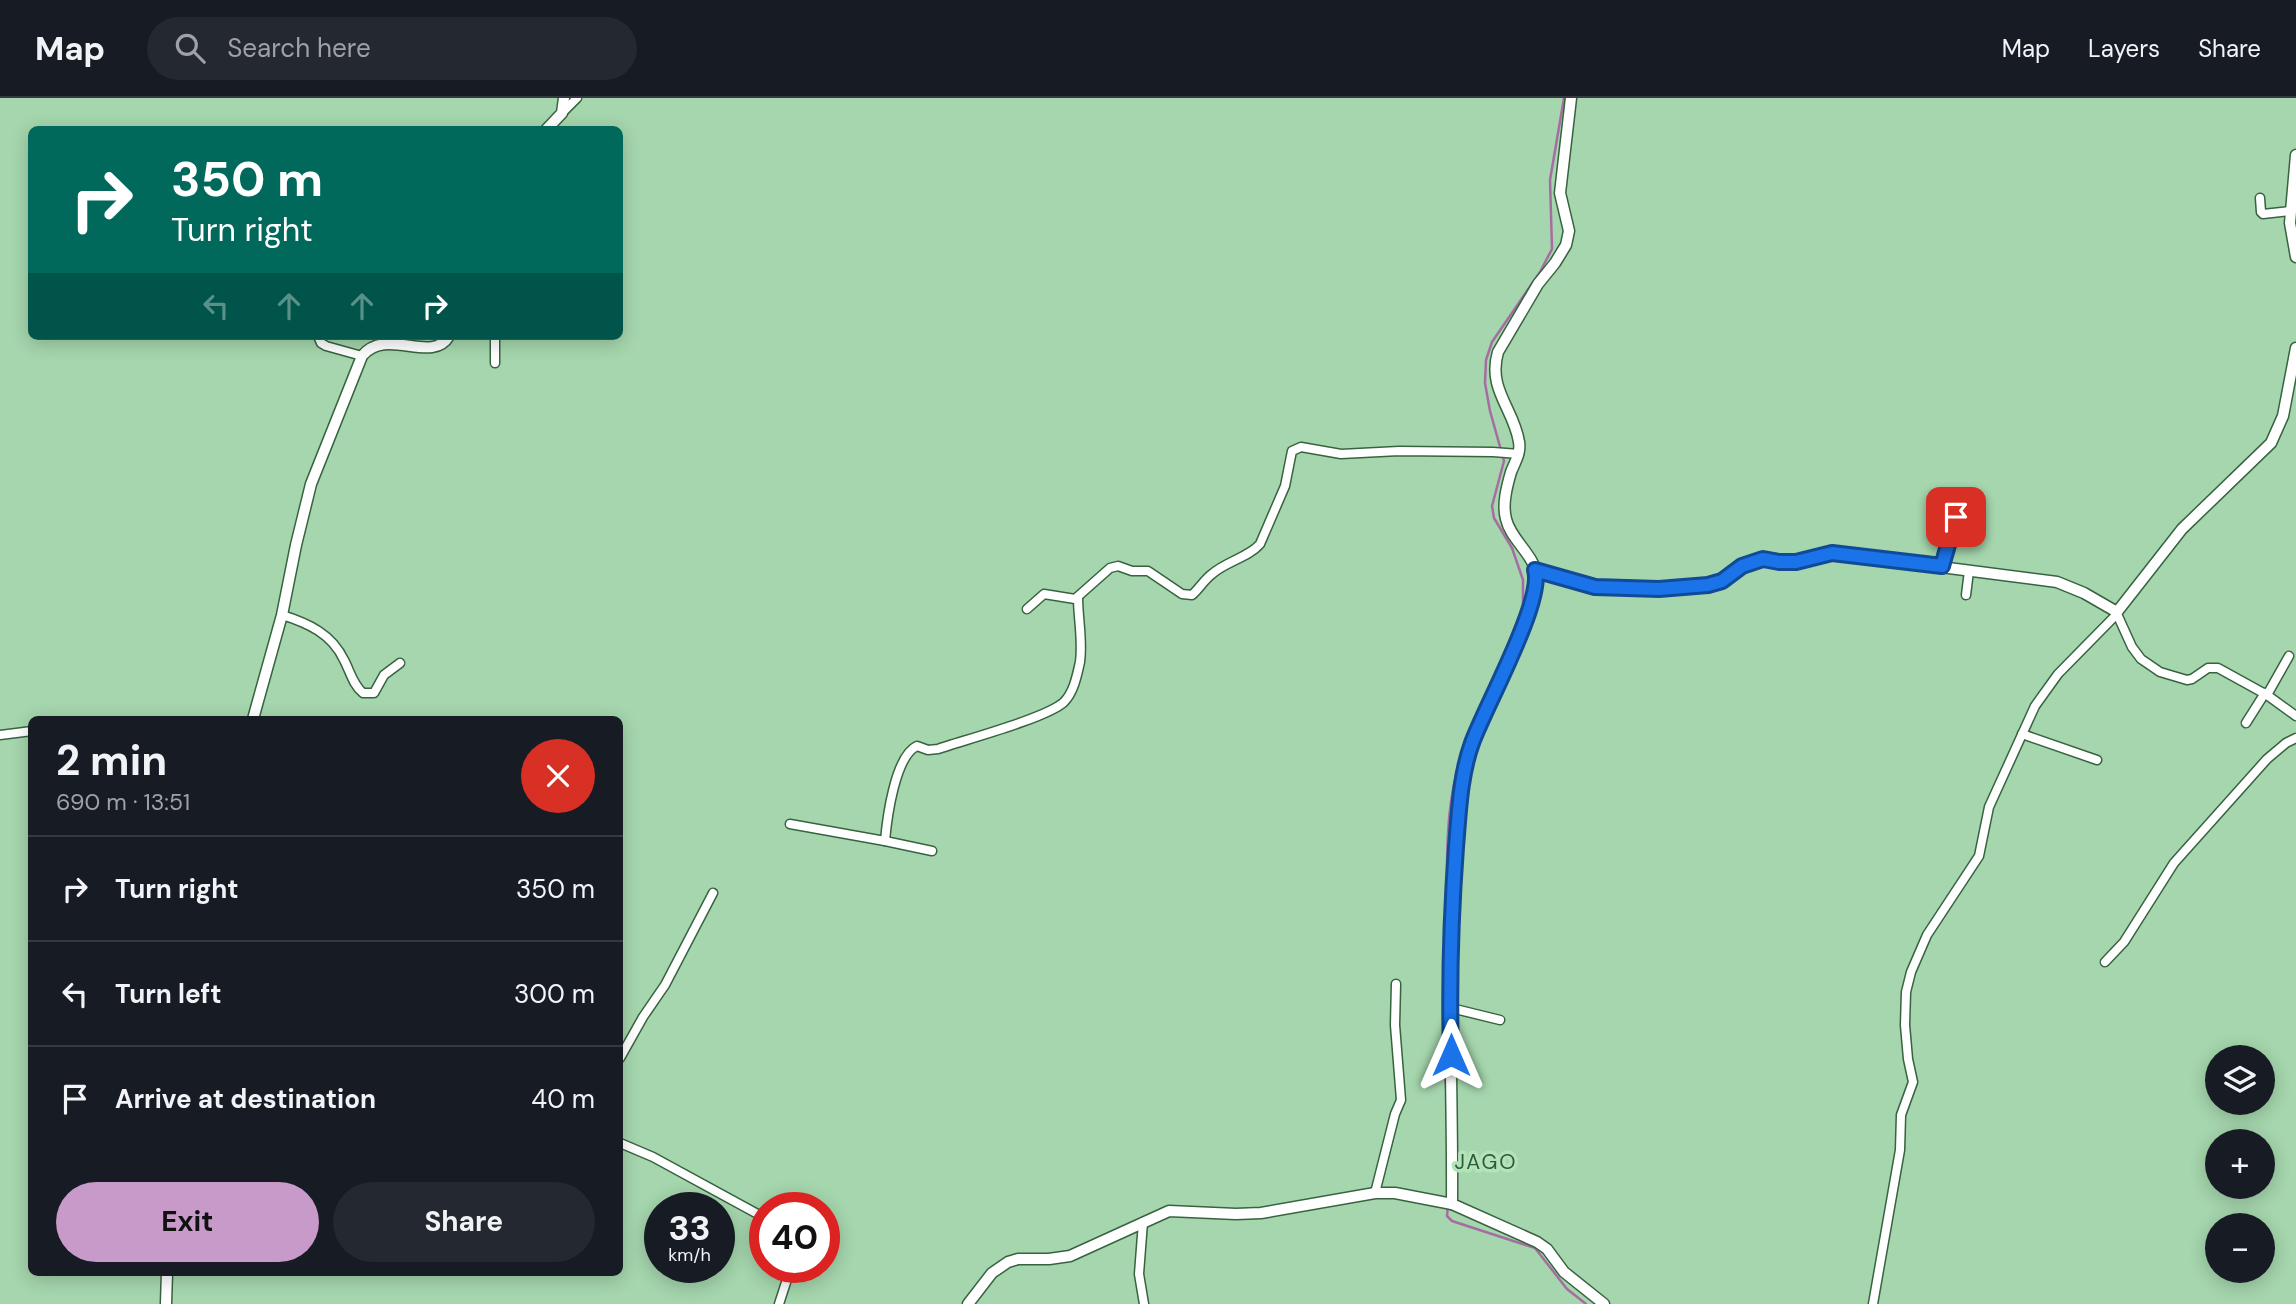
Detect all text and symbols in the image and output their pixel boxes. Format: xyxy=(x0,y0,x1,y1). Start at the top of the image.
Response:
search box xyxy=(147,17,637,80)
text: Map xyxy=(35,27,105,70)
icon: search xyxy=(171,29,209,67)
text: Search here xyxy=(227,31,371,65)
text: Map xyxy=(2002,33,2050,64)
text: Layers xyxy=(2088,33,2160,64)
text: Share xyxy=(2198,33,2261,64)
text: 350 m xyxy=(171,147,323,211)
icon: right xyxy=(56,154,147,245)
text: Turn right xyxy=(171,209,313,251)
icon: left xyxy=(197,287,235,325)
icon: ahead xyxy=(270,287,308,325)
icon: ahead xyxy=(343,287,381,325)
icon: right xyxy=(416,287,454,325)
pin xyxy=(1926,487,1986,547)
icon: arrive xyxy=(1937,498,1975,536)
text: 2 min xyxy=(56,733,167,788)
button: close xyxy=(521,739,595,813)
text: 690 m · 13:51 xyxy=(56,787,190,817)
icon: right xyxy=(56,870,94,908)
text: Turn right xyxy=(115,872,239,906)
text: 350 m xyxy=(516,872,595,906)
icon: left xyxy=(56,975,94,1013)
text: Turn left xyxy=(115,977,222,1011)
text: 300 m xyxy=(514,977,595,1011)
position arrow xyxy=(1414,1018,1488,1092)
map controls xyxy=(2205,1045,2275,1283)
button: layers xyxy=(2205,1045,2275,1115)
icon: arrive xyxy=(56,1080,94,1118)
text: Arrive at destination xyxy=(115,1082,376,1116)
text: 40 m xyxy=(531,1082,595,1116)
button: + xyxy=(2205,1129,2275,1199)
district label: JAGO xyxy=(1454,1148,1518,1176)
button: Exit xyxy=(56,1182,319,1262)
button: Share xyxy=(333,1182,595,1262)
speed limit sign: 40 xyxy=(749,1192,840,1283)
text: 33 xyxy=(668,1205,711,1251)
button: − xyxy=(2205,1213,2275,1283)
text: km/h xyxy=(668,1243,711,1267)

